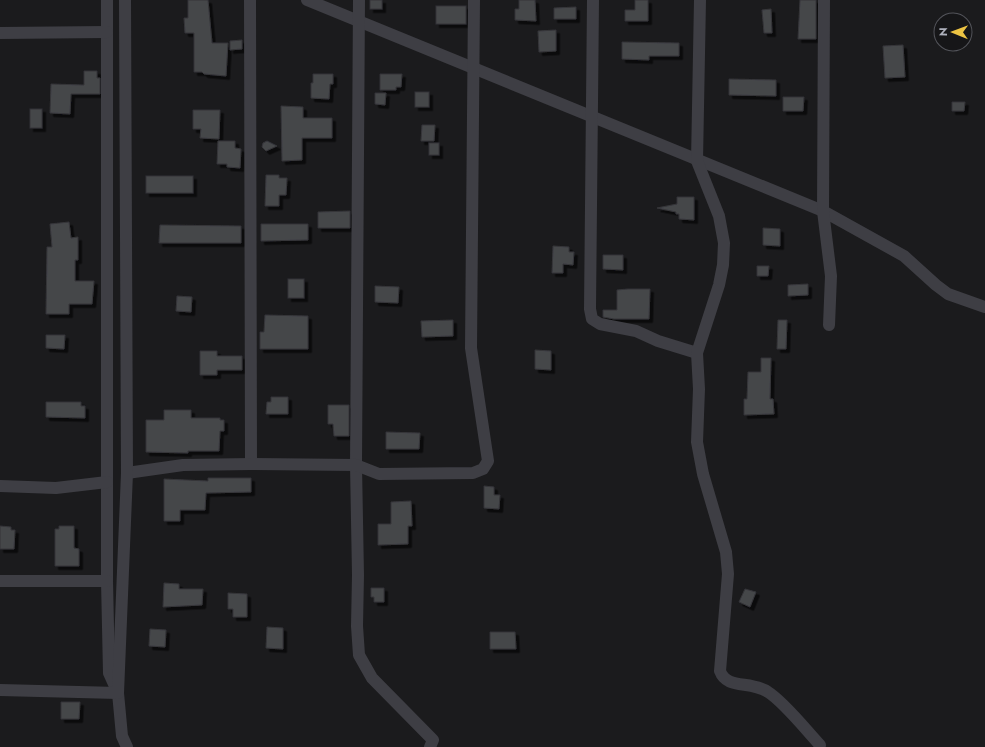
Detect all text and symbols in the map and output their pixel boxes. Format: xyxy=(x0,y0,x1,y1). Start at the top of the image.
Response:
north arrow xyxy=(933,12,973,52)
text: N xyxy=(935,27,951,36)

